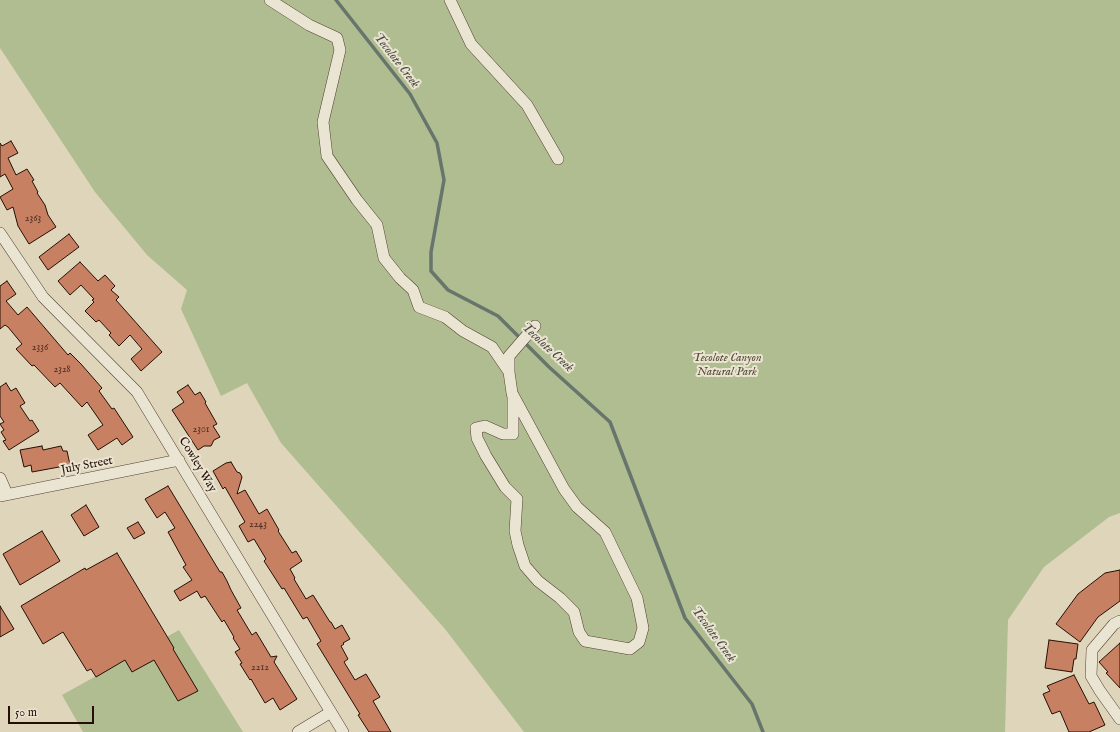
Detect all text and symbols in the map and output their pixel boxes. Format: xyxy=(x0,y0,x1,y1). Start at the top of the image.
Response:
water label: Tecolote Creek xyxy=(370,30,422,92)
house number: 2363 xyxy=(25,213,41,225)
water label: Tecolote Creek xyxy=(518,320,576,376)
house number: 2336 xyxy=(32,342,48,354)
park label: Tecolote Canyon Natural Park xyxy=(692,352,762,380)
house number: 2328 xyxy=(53,364,71,376)
house number: 2301 xyxy=(192,424,210,436)
street label: Cowley Way xyxy=(175,435,219,495)
street label: July Street xyxy=(60,454,114,478)
house number: 2243 xyxy=(249,519,267,531)
water label: Tecolote Creek xyxy=(687,604,739,666)
house number: 2212 xyxy=(251,662,269,674)
scale bar xyxy=(10,698,96,724)
text: 50 m xyxy=(15,705,37,720)

